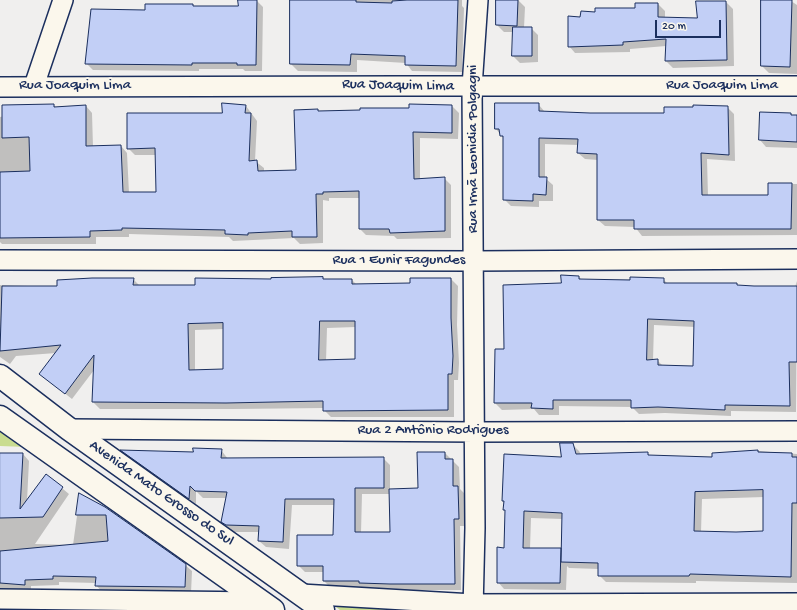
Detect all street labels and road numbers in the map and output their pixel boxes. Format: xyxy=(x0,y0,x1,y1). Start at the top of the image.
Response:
street label: Rua Irmã Leonidia Polgagni xyxy=(465,65,483,233)
street label: Rua Joaquim Lima xyxy=(342,76,454,96)
street label: Rua Joaquim Lima xyxy=(19,77,131,95)
street label: Rua Joaquim Lima xyxy=(666,77,778,95)
street label: Rua 1 Eunir Fagundes xyxy=(333,252,465,270)
street label: Rua 2 Antônio Rodrigues xyxy=(357,422,509,440)
street label: Avenida Mato Grosso do Sul xyxy=(85,437,237,551)

